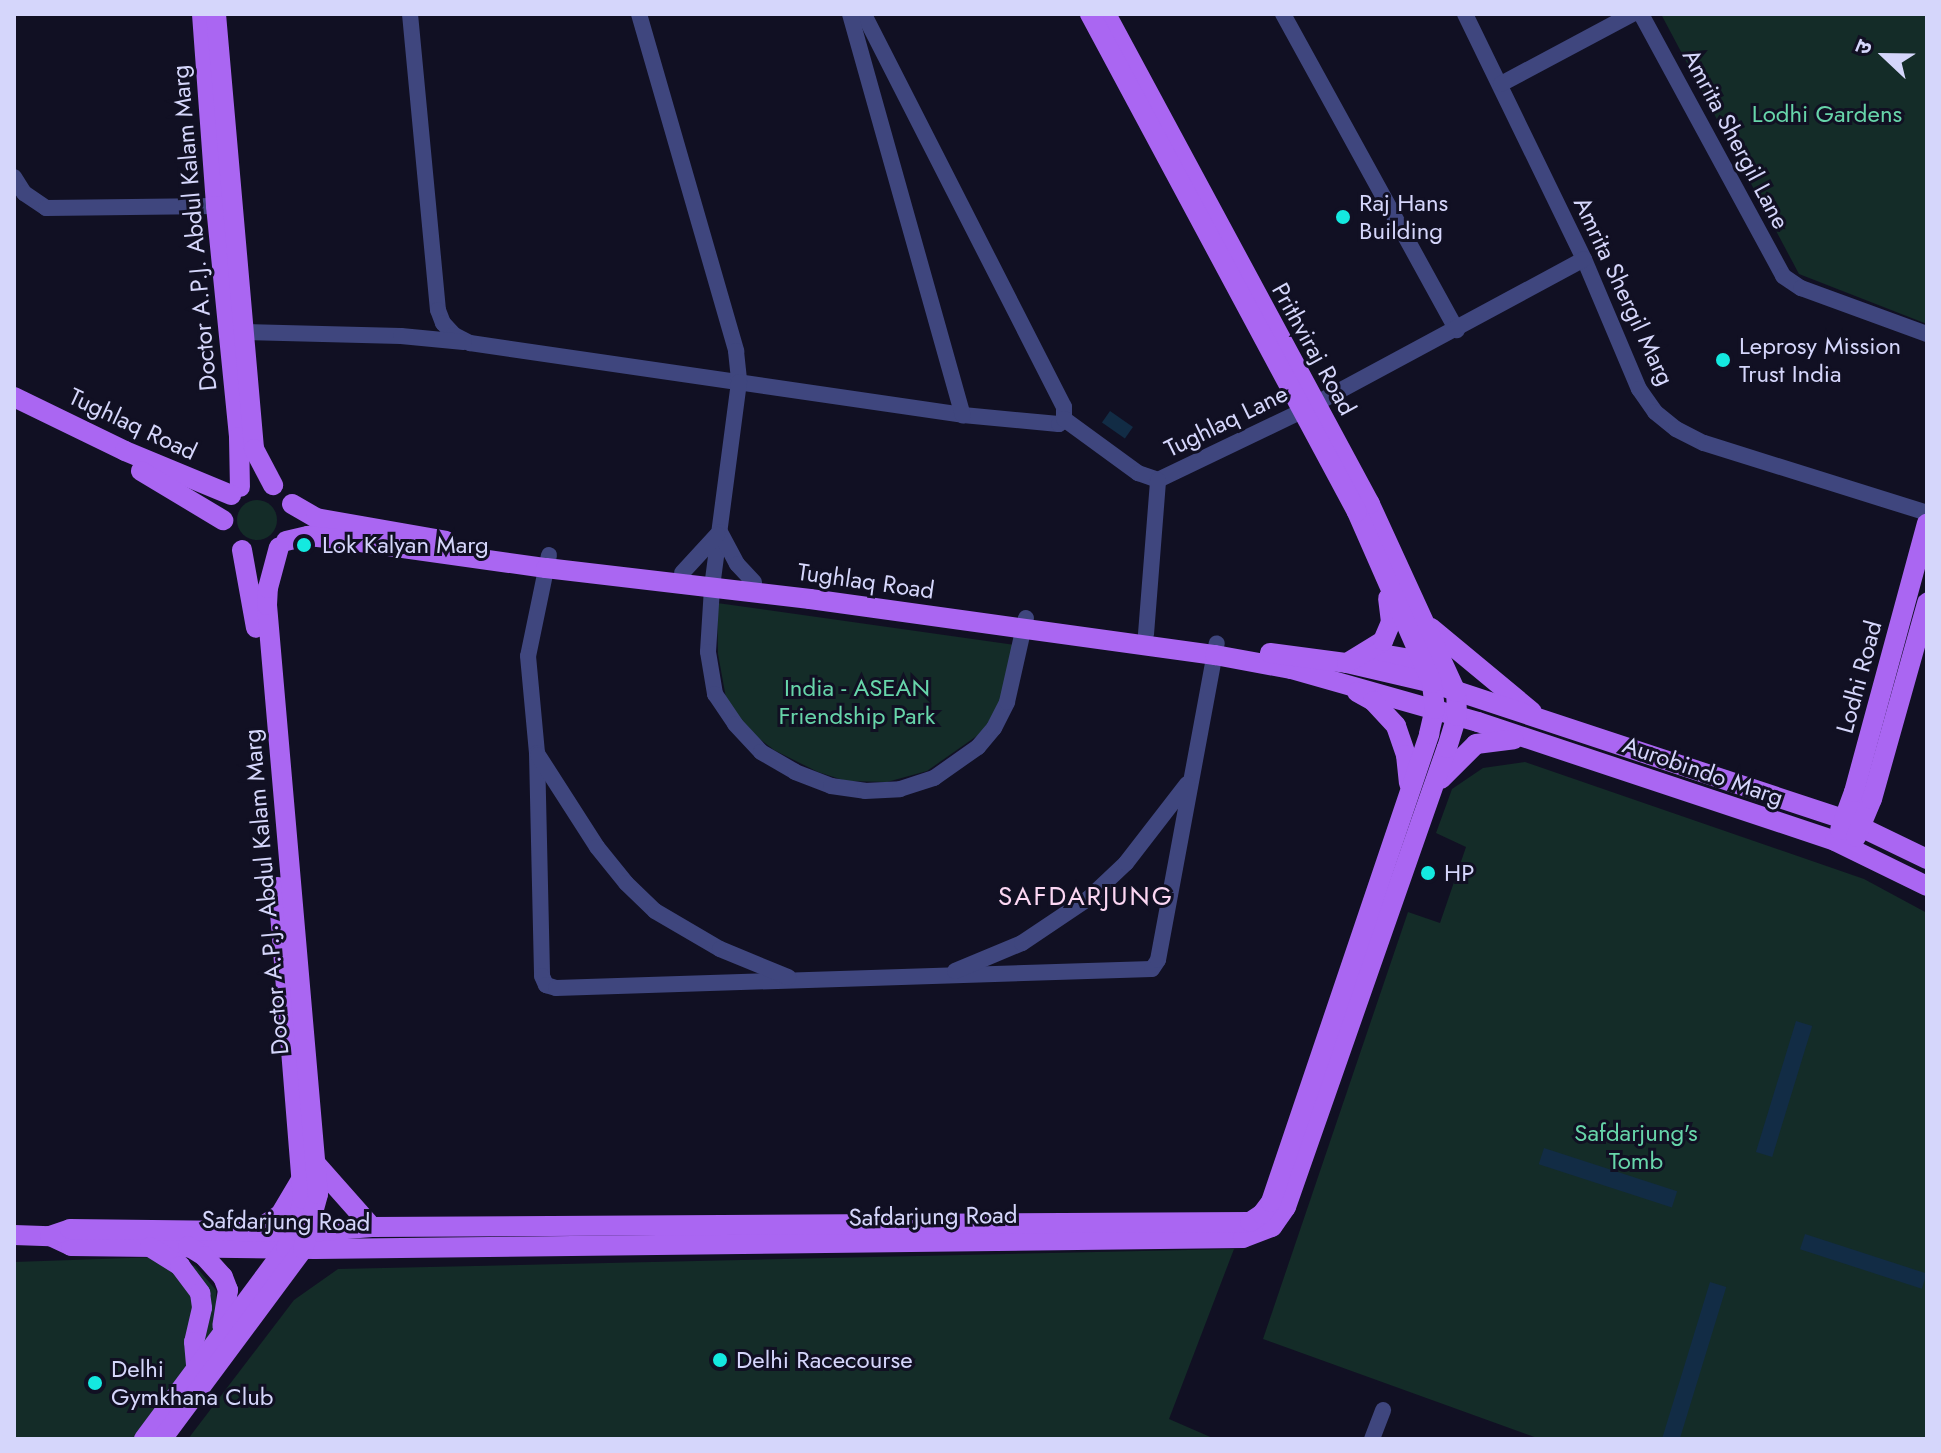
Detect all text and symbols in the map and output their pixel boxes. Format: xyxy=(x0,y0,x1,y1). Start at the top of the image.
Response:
north arrow xyxy=(1845,16,1925,96)
text: उ xyxy=(1846,35,1880,59)
street label: Amrita Shergil Lane xyxy=(1676,44,1796,234)
street label: Doctor A.P.J. Abdul Kalam Marg xyxy=(165,64,223,392)
park label: Lodhi Gardens xyxy=(1752,100,1902,128)
place label: Raj Hans Building xyxy=(1359,189,1448,245)
street label: Amrita Shergil Marg xyxy=(1568,192,1680,390)
marker: Raj Hans Building xyxy=(1334,208,1352,226)
street label: Prithviraj Road xyxy=(1266,278,1362,420)
place label: Leprosy Mission Trust India xyxy=(1739,332,1901,388)
marker: Leprosy Mission Trust India xyxy=(1714,351,1732,369)
street label: Tughlaq Lane xyxy=(1160,379,1292,463)
street label: Tughlaq Road xyxy=(64,382,202,466)
place label: Lok Kalyan Marg xyxy=(322,531,489,559)
marker: Lok Kalyan Marg xyxy=(293,534,315,556)
street label: Tughlaq Road xyxy=(796,557,936,605)
street label: Lodhi Road xyxy=(1830,618,1888,736)
park label: India - ASEAN Friendship Park xyxy=(779,674,935,730)
street label: Doctor A.P.J. Abdul Kalam Marg xyxy=(237,728,295,1056)
street label: Aurobindo Marg xyxy=(1619,730,1787,812)
place label: HP xyxy=(1444,859,1474,887)
marker: HP xyxy=(1419,864,1437,882)
district label: SAFDARJUNG xyxy=(998,881,1174,913)
park label: Safdarjung's Tomb xyxy=(1574,1119,1698,1175)
street label: Safdarjung Road xyxy=(848,1200,1018,1232)
street label: Safdarjung Road xyxy=(201,1205,371,1237)
place label: Delhi Racecourse xyxy=(736,1346,912,1374)
marker: Delhi Racecourse xyxy=(711,1351,729,1369)
place label: Delhi Gymkhana Club xyxy=(111,1355,274,1411)
marker: Delhi Gymkhana Club xyxy=(86,1374,104,1392)

